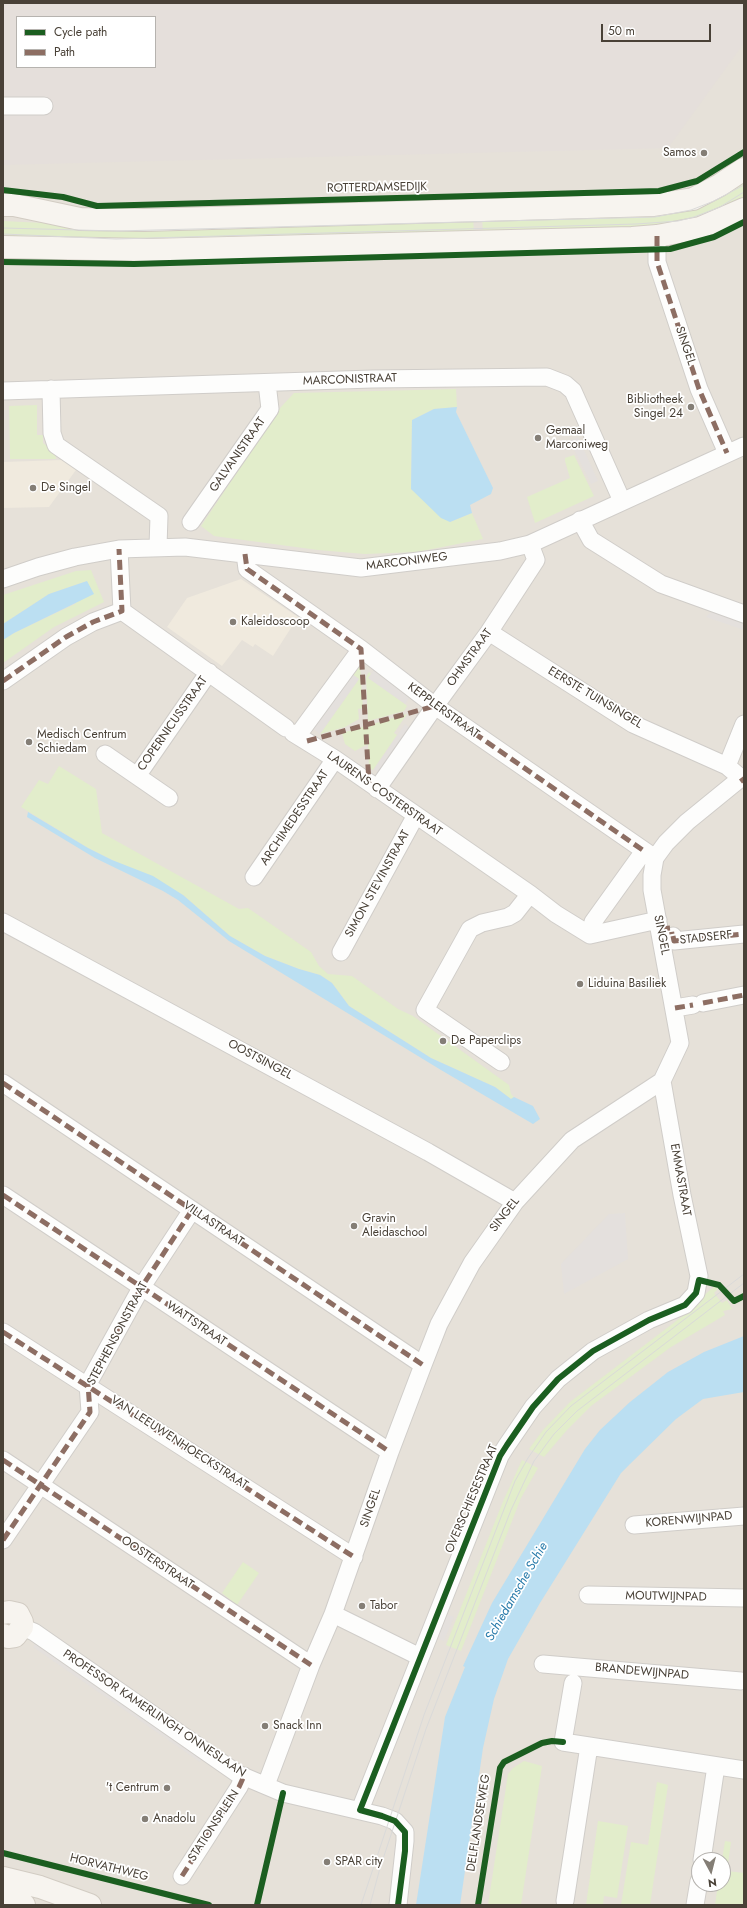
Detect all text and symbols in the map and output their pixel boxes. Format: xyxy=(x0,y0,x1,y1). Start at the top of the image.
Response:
legend xyxy=(16,16,156,68)
scale bar xyxy=(603,16,713,42)
text: 50 m xyxy=(608,22,635,40)
text: Cycle path xyxy=(54,23,107,41)
text: Path xyxy=(54,43,75,61)
place label: Samos xyxy=(663,146,696,160)
marker: Samos xyxy=(699,148,709,158)
street label: ROTTERDAMSEDIJK xyxy=(327,180,427,196)
street label: SINGEL xyxy=(672,325,698,367)
street label: MARCONISTRAAT xyxy=(303,371,397,389)
place label: Bibliotheek Singel 24 xyxy=(627,393,683,421)
marker: Bibliotheek Singel 24 xyxy=(686,402,696,412)
street label: GALVANISTRAAT xyxy=(207,415,269,495)
place label: Gemaal Marconiweg xyxy=(546,424,608,452)
marker: Gemaal Marconiweg xyxy=(533,433,543,443)
place label: De Singel xyxy=(41,481,91,495)
marker: De Singel xyxy=(28,483,38,493)
street label: MARCONIWEG xyxy=(365,550,449,574)
place label: Kaleidoscoop xyxy=(241,615,310,629)
marker: Kaleidoscoop xyxy=(228,617,238,627)
street label: OHMSTRAAT xyxy=(444,626,496,690)
street label: EERSTE TUINSINGEL xyxy=(545,664,645,732)
street label: COPERNICUSSTRAAT xyxy=(135,674,211,774)
street label: KEPPLERSTRAAT xyxy=(404,680,482,742)
place label: Medisch Centrum Schiedam xyxy=(37,728,127,756)
marker: Medisch Centrum Schiedam xyxy=(24,737,34,747)
street label: LAURENS COSTERSTRAAT xyxy=(324,749,444,839)
street label: ARCHIMEDESSTRAAT xyxy=(258,768,332,868)
street label: SIMON STEVINSTRAAT xyxy=(343,828,413,940)
street label: SINGEL xyxy=(650,914,672,956)
street label: STADSERF xyxy=(679,928,733,948)
place label: Liduina Basiliek xyxy=(588,977,666,991)
marker: Liduina Basiliek xyxy=(575,979,585,989)
place label: De Paperclips xyxy=(451,1034,521,1048)
marker: De Paperclips xyxy=(438,1036,448,1046)
street label: OOSTSINGEL xyxy=(225,1037,295,1083)
street label: EMMASTRAAT xyxy=(667,1142,693,1218)
street label: SINGEL xyxy=(487,1195,523,1235)
street label: VILLASTRAAT xyxy=(180,1199,246,1249)
place label: Gravin Aleidaschool xyxy=(362,1212,427,1240)
marker: Gravin Aleidaschool xyxy=(349,1221,359,1231)
street label: STEPHENSONSTRAAT xyxy=(85,1280,151,1388)
street label: WATTSTRAAT xyxy=(163,1299,229,1349)
street label: VAN LEEUWENHOECKSTRAAT xyxy=(108,1393,250,1493)
street label: OVERSCHIESESTRAAT xyxy=(443,1443,501,1555)
street label: SINGEL xyxy=(358,1487,384,1529)
street label: KORENWIJNPAD xyxy=(645,1509,733,1531)
street label: OOSTERSTRAAT xyxy=(118,1533,196,1593)
water label: Schiedamsche Schie xyxy=(482,1540,552,1644)
street label: MOUTWIJNPAD xyxy=(625,1589,707,1605)
place label: Tabor xyxy=(370,1599,398,1613)
marker: Tabor xyxy=(357,1601,367,1611)
street label: PROFESSOR KAMERLINGH ONNESLAAN xyxy=(60,1647,248,1781)
street label: BRANDEWIJNPAD xyxy=(594,1661,690,1683)
place label: Snack Inn xyxy=(273,1719,322,1733)
marker: Snack Inn xyxy=(260,1721,270,1731)
street label: DELFLANDSEWEG xyxy=(464,1773,494,1873)
place label: 't Centrum xyxy=(106,1781,159,1795)
marker: 't Centrum xyxy=(162,1783,172,1793)
street label: STATIONSPLEIN xyxy=(185,1787,243,1865)
place label: Anadolu xyxy=(153,1812,195,1826)
marker: Anadolu xyxy=(140,1814,150,1824)
street label: HORVATHWEG xyxy=(68,1851,150,1885)
north arrow xyxy=(691,1852,731,1892)
place label: SPAR city xyxy=(335,1855,383,1869)
marker: SPAR city xyxy=(322,1857,332,1867)
text: N xyxy=(707,1874,718,1891)

